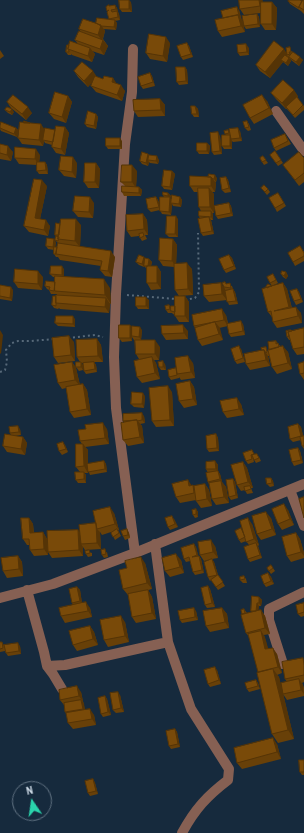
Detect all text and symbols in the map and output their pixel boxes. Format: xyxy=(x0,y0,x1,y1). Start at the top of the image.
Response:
north arrow xyxy=(12,781,52,821)
text: N xyxy=(25,783,34,798)

